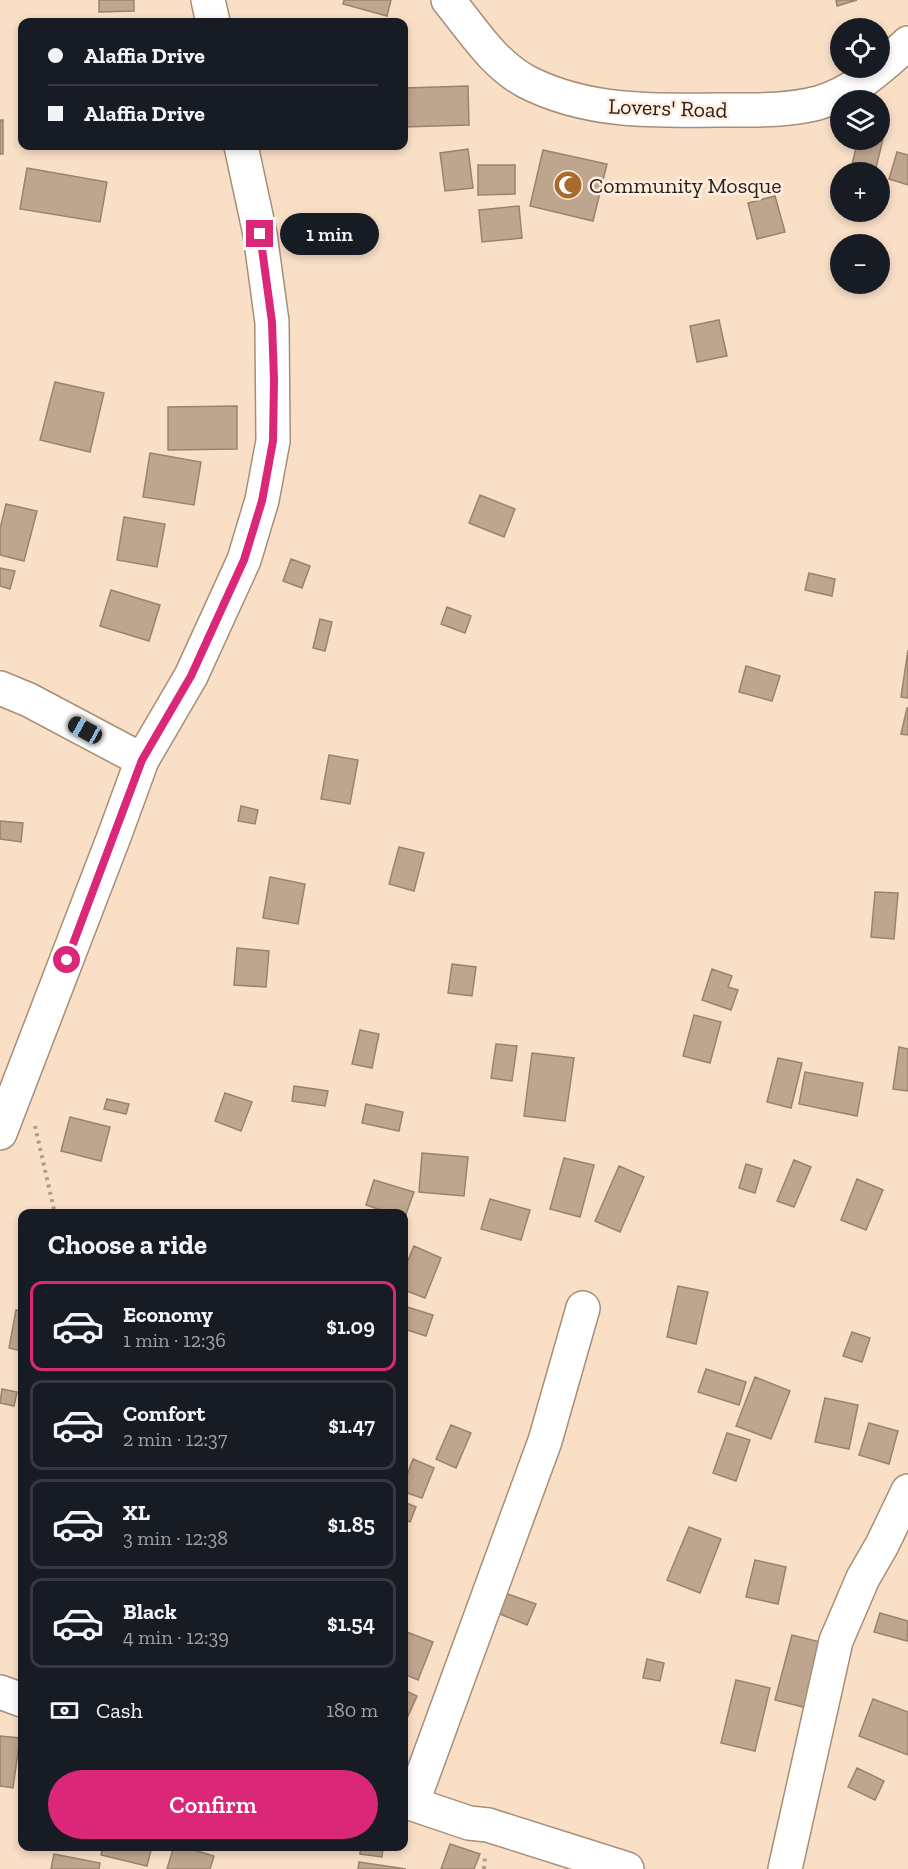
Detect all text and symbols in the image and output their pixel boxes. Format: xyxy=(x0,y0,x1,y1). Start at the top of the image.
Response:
map controls xyxy=(830,18,890,294)
button: locate xyxy=(830,18,890,78)
text: Alaffia Drive xyxy=(84,42,205,69)
button: layers xyxy=(830,90,890,150)
street label: Lovers' Road xyxy=(608,92,728,124)
text: Alaffia Drive xyxy=(84,100,205,127)
button: + xyxy=(830,162,890,222)
mosque icon: Community Mosque xyxy=(552,169,584,201)
place label: Community Mosque xyxy=(589,172,782,199)
callout: 1 min xyxy=(281,213,380,255)
route end xyxy=(246,220,273,247)
text: 1 min xyxy=(306,222,353,246)
button: − xyxy=(830,234,890,294)
car xyxy=(65,713,105,747)
route start xyxy=(53,946,80,973)
text: Choose a ride xyxy=(48,1229,207,1261)
icon: car xyxy=(51,1299,105,1353)
text: Economy xyxy=(123,1301,213,1328)
text: $1.09 xyxy=(326,1313,375,1340)
text: 1 min · 12:36 xyxy=(123,1328,226,1352)
icon: car xyxy=(51,1398,105,1452)
text: Comfort xyxy=(123,1400,205,1427)
text: $1.47 xyxy=(328,1412,375,1439)
text: 2 min · 12:37 xyxy=(123,1427,227,1451)
icon: car xyxy=(51,1497,105,1551)
text: XL xyxy=(123,1499,150,1526)
text: $1.85 xyxy=(328,1511,375,1538)
text: 3 min · 12:38 xyxy=(123,1526,228,1550)
icon: car xyxy=(51,1596,105,1650)
text: Black xyxy=(123,1598,177,1625)
text: $1.54 xyxy=(327,1610,375,1637)
text: 4 min · 12:39 xyxy=(123,1625,229,1649)
icon: cash xyxy=(48,1694,81,1727)
text: Cash xyxy=(96,1697,143,1724)
text: 180 m xyxy=(326,1698,378,1722)
button: Confirm xyxy=(48,1770,378,1839)

